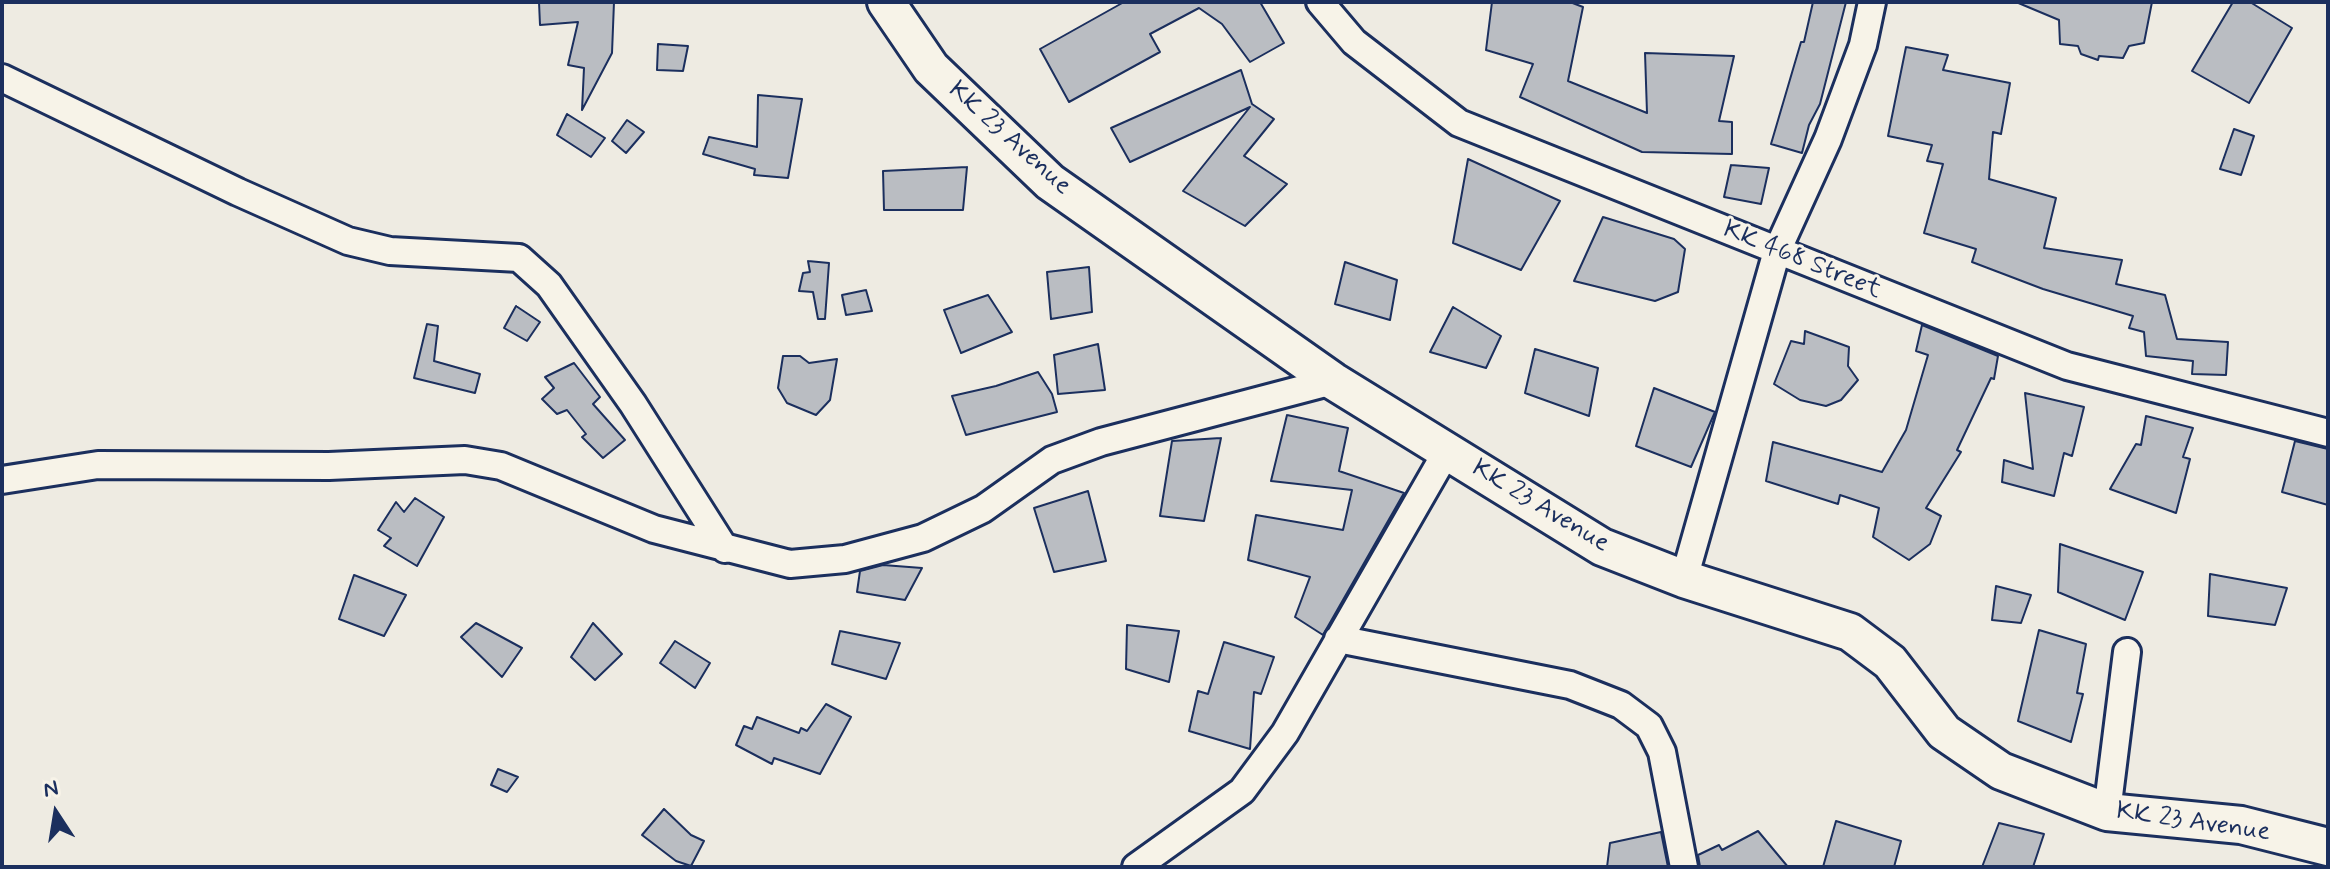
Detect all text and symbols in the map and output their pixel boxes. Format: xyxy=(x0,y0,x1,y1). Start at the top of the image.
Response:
street label: KK 23 Avenue xyxy=(941,76,1077,202)
street label: KK 468 Street xyxy=(1718,215,1886,307)
street label: KK 23 Avenue xyxy=(1465,454,1615,560)
north arrow xyxy=(16,773,96,853)
text: N xyxy=(41,774,61,805)
street label: KK 23 Avenue xyxy=(2114,797,2272,849)

